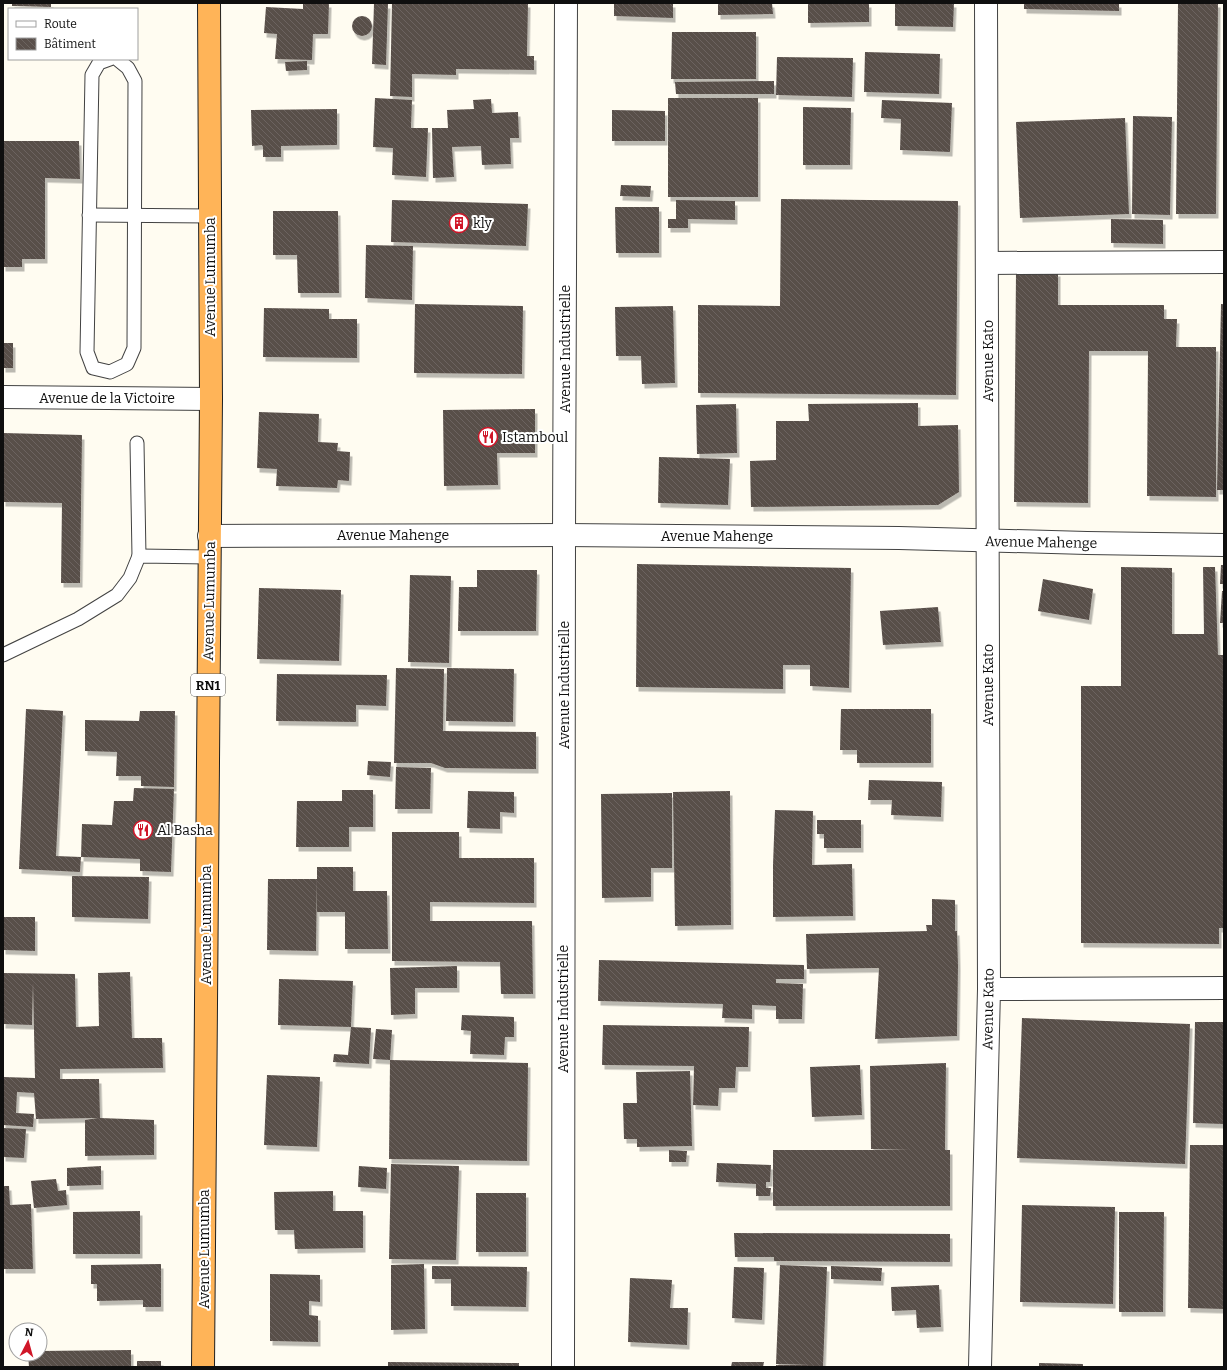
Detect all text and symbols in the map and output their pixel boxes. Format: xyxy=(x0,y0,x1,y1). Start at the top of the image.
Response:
legend xyxy=(8,8,138,60)
text: Route xyxy=(44,17,77,31)
text: Bâtiment xyxy=(44,37,97,51)
building icon: kly xyxy=(448,212,470,234)
place label: kly xyxy=(473,215,493,232)
street label: Avenue Lumumba xyxy=(202,217,219,337)
street label: Avenue Industrielle xyxy=(557,285,574,413)
street label: Avenue Kato xyxy=(980,320,997,402)
street label: Avenue de la Victoire xyxy=(39,390,175,407)
restaurant icon: Istamboul xyxy=(477,426,499,448)
place label: Istamboul xyxy=(502,429,568,446)
street label: Avenue Mahenge xyxy=(337,527,449,544)
street label: Avenue Mahenge xyxy=(661,528,773,545)
street label: Avenue Mahenge xyxy=(985,533,1097,552)
street label: Avenue Lumumba xyxy=(200,541,219,661)
street label: Avenue Industrielle xyxy=(556,621,573,749)
street label: Avenue Kato xyxy=(980,644,997,726)
road number: RN1 xyxy=(191,674,225,696)
restaurant icon: Al Basha xyxy=(132,819,154,841)
place label: Al Basha xyxy=(157,822,213,839)
street label: Avenue Lumumba xyxy=(198,865,215,985)
street label: Avenue Industrielle xyxy=(555,945,572,1073)
street label: Avenue Kato xyxy=(979,968,998,1050)
street label: Avenue Lumumba xyxy=(196,1189,213,1309)
north arrow xyxy=(8,1322,48,1362)
text: N xyxy=(24,1326,34,1340)

